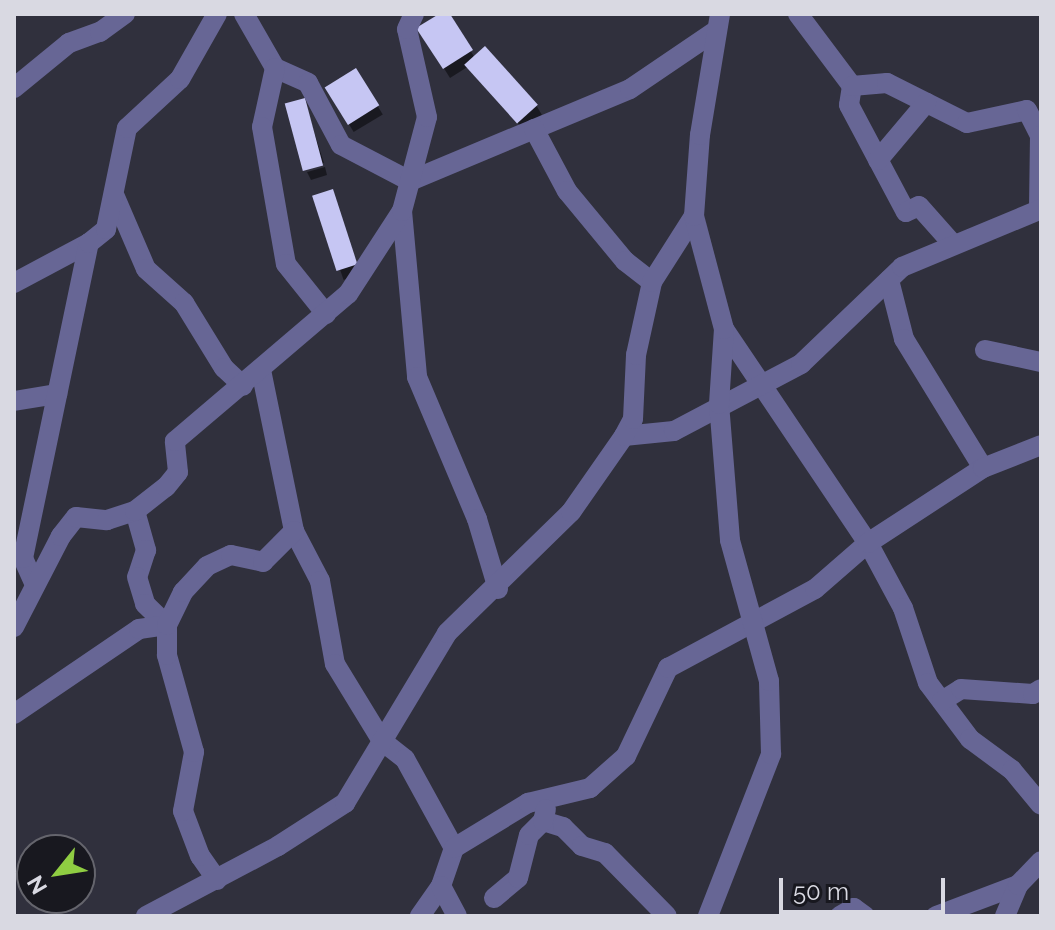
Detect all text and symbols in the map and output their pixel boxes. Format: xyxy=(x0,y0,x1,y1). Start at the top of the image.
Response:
north arrow xyxy=(16,834,96,914)
scale bar xyxy=(783,862,949,912)
text: N xyxy=(21,871,52,899)
text: 50 m xyxy=(793,877,849,906)

